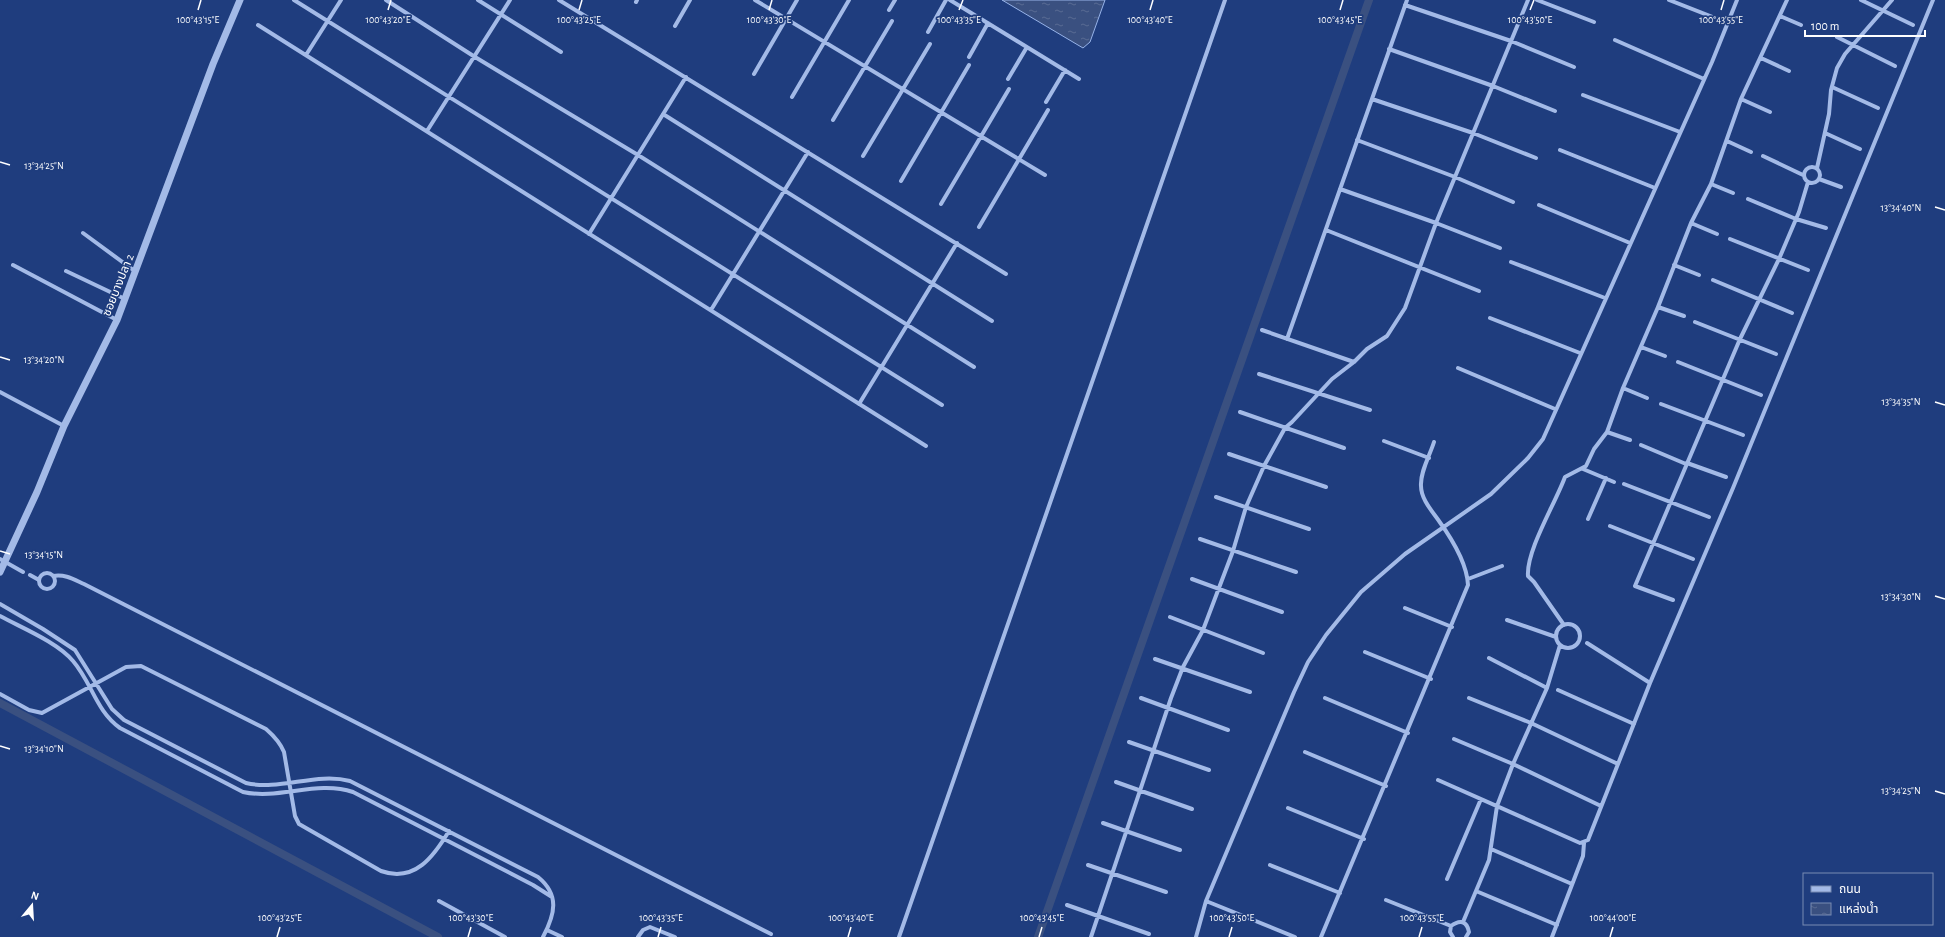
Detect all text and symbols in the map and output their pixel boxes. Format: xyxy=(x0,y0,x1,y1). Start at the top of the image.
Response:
scale bar xyxy=(1805,12,1925,38)
text: 100°43'15"E xyxy=(177,15,220,25)
text: 100°43'20"E xyxy=(366,15,411,25)
text: 100°43'25"E xyxy=(557,15,601,25)
text: 100°43'30"E xyxy=(747,15,791,25)
text: 100°43'35"E xyxy=(937,15,981,25)
text: 100°43'40"E xyxy=(1127,15,1173,25)
text: 100°43'45"E xyxy=(1318,15,1362,25)
text: 100°43'50"E xyxy=(1508,15,1552,25)
text: 100°43'55"E xyxy=(1699,15,1743,25)
text: 100 m xyxy=(1811,20,1839,32)
text: 13°34'25"N xyxy=(24,161,64,171)
text: 13°34'40"N xyxy=(1881,203,1921,213)
street label: ซอยบางปลา 2 xyxy=(100,252,136,318)
text: 13°34'20"N xyxy=(24,355,64,365)
text: 13°34'35"N xyxy=(1881,397,1921,407)
text: 13°34'15"N xyxy=(25,550,63,560)
text: 13°34'30"N xyxy=(1881,592,1921,602)
text: 13°34'10"N xyxy=(24,744,64,754)
text: 13°34'25"N xyxy=(1881,786,1921,796)
legend xyxy=(1803,873,1933,925)
text: ถนน xyxy=(1839,883,1861,895)
north arrow xyxy=(12,885,52,925)
text: N xyxy=(30,890,40,902)
text: แหล่งน้ำ xyxy=(1839,900,1878,915)
text: 100°43'25"E xyxy=(258,913,302,923)
text: 100°43'30"E xyxy=(449,913,493,923)
text: 100°43'35"E xyxy=(639,913,683,923)
text: 100°43'40"E xyxy=(828,913,874,923)
text: 100°43'45"E xyxy=(1020,913,1064,923)
text: 100°43'50"E xyxy=(1210,913,1254,923)
text: 100°43'55"E xyxy=(1400,913,1444,923)
text: 100°44'00"E xyxy=(1590,913,1636,923)

